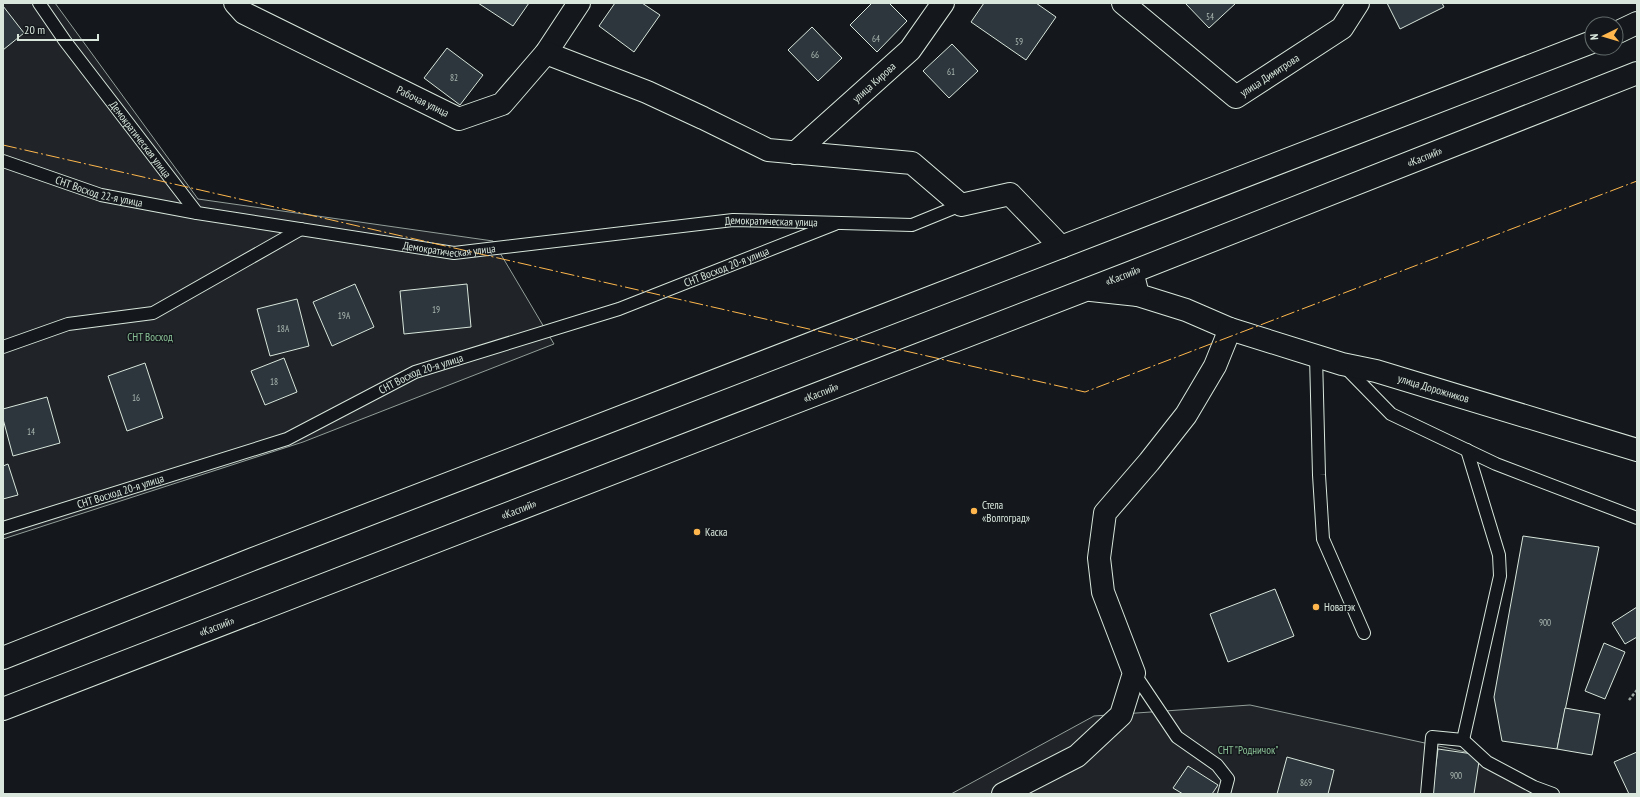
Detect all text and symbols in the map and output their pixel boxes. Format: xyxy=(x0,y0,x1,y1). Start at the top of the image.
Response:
house number: 54 xyxy=(1206,11,1214,22)
scale bar xyxy=(18,16,98,42)
north arrow xyxy=(1584,16,1624,56)
text: 20 m xyxy=(24,22,45,37)
house number: 64 xyxy=(872,33,880,44)
text: N xyxy=(1587,33,1601,40)
house number: 59 xyxy=(1015,36,1023,47)
house number: 66 xyxy=(811,49,819,60)
street label: улица Димитрова xyxy=(1237,51,1302,100)
street label: улица Кирова xyxy=(849,59,899,105)
house number: 61 xyxy=(947,66,955,77)
house number: 82 xyxy=(450,72,458,83)
street label: Рабочая улица xyxy=(395,82,451,120)
street label: Демократическая улица xyxy=(107,98,174,181)
street label: «Каспий» xyxy=(1405,144,1444,170)
street label: СНТ Восход 22-я улица xyxy=(54,173,144,210)
street label: Демократическая улица xyxy=(724,213,818,229)
street label: Демократическая улица xyxy=(402,238,496,260)
street label: СНТ Восход 20-я улица xyxy=(682,244,771,290)
street label: «Каспий» xyxy=(1103,262,1143,289)
house number: 19 xyxy=(432,304,440,315)
house number: 19А xyxy=(338,310,351,321)
house number: 18А xyxy=(277,323,290,334)
park label: СНТ Восход xyxy=(127,330,173,344)
street label: СНТ Восход 20-я улица xyxy=(376,351,465,397)
street label: улица Дорожников xyxy=(1396,371,1471,406)
house number: 18 xyxy=(270,376,278,387)
street label: «Каспий» xyxy=(801,379,841,406)
house number: 16 xyxy=(132,392,140,403)
house number: 14 xyxy=(27,426,35,437)
street label: СНТ Восход 20-я улица xyxy=(75,471,166,511)
street label: «Каспий» xyxy=(499,496,538,523)
place label: Стела «Волгоград» xyxy=(982,498,1030,525)
marker: Стела «Волгоград» xyxy=(969,506,979,516)
place label: Каска xyxy=(705,525,727,539)
marker: Каска xyxy=(692,527,702,537)
place label: Новатэк xyxy=(1324,600,1356,614)
marker: Новатэк xyxy=(1311,602,1321,612)
street label: «Каспий» xyxy=(197,613,236,639)
house number: 900 xyxy=(1539,617,1551,628)
park label: СНТ "Родничок" xyxy=(1218,743,1278,757)
house number: 900 xyxy=(1450,770,1462,781)
house number: 869 xyxy=(1300,777,1312,788)

